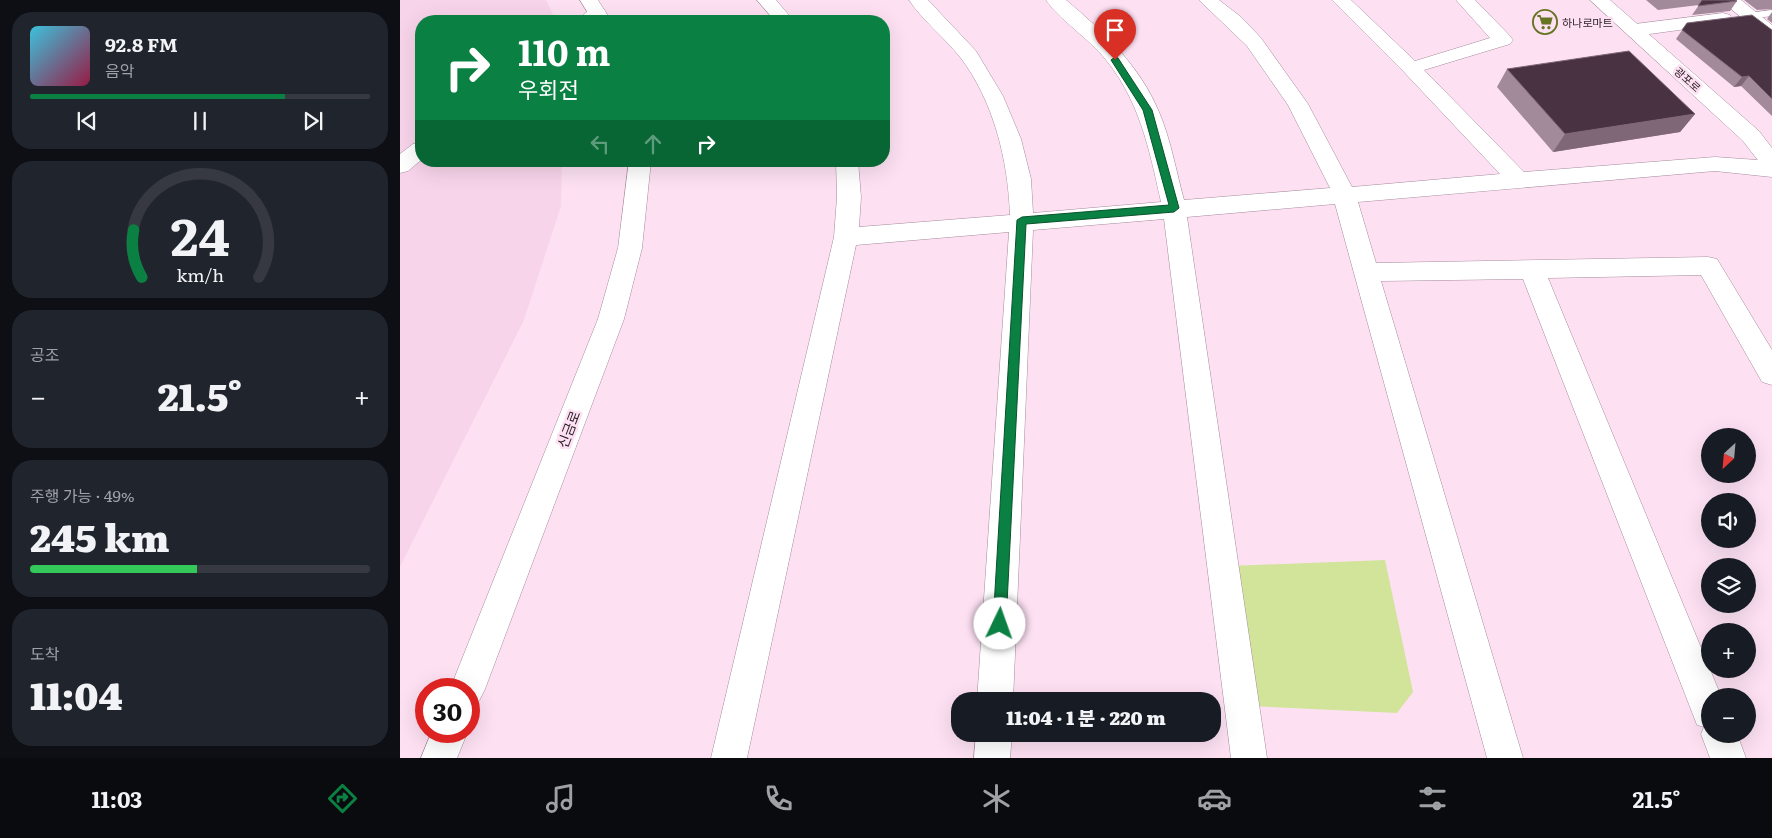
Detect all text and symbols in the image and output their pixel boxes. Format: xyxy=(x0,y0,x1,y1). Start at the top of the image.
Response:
pin xyxy=(1094,9,1136,60)
supermarket icon: 하나로마트 xyxy=(1532,9,1558,35)
place label: 하나로마트 xyxy=(1562,14,1613,30)
icon: arrive xyxy=(1101,16,1129,44)
text: 110 m xyxy=(518,25,610,77)
text: 92.8 FM xyxy=(105,30,178,58)
icon: right xyxy=(435,35,500,100)
text: 음악 xyxy=(105,58,134,82)
street label: 광포로 xyxy=(1671,63,1705,95)
text: 우회전 xyxy=(518,72,579,105)
icon: previous xyxy=(73,107,101,135)
icon: pause xyxy=(186,107,214,135)
icon: next xyxy=(299,107,327,135)
icon: left xyxy=(586,130,614,158)
icon: ahead xyxy=(639,130,667,158)
icon: right xyxy=(692,130,720,158)
text: 24 xyxy=(170,195,230,272)
text: km/h xyxy=(176,261,224,288)
text: 공조 xyxy=(30,342,59,366)
text: 21.5° xyxy=(158,366,242,423)
text: − xyxy=(30,374,46,416)
text: + xyxy=(354,374,370,416)
street label: 신금로 xyxy=(552,407,584,451)
north arrow xyxy=(1701,428,1756,482)
map controls xyxy=(1701,428,1756,743)
text: 주행 가능 · 49% xyxy=(30,483,135,507)
button: sound xyxy=(1701,493,1756,548)
text: 245 km xyxy=(30,507,170,564)
button: layers xyxy=(1701,558,1756,613)
position arrow xyxy=(973,597,1025,649)
button: + xyxy=(1701,623,1756,678)
text: 도착 xyxy=(30,641,59,665)
text: 11:04 xyxy=(30,665,123,722)
speed limit sign: 30 xyxy=(415,678,480,743)
button: − xyxy=(1701,688,1756,743)
text: 11:04 · 1 분 · 220 m xyxy=(1006,703,1166,731)
icon: directions xyxy=(325,781,360,816)
icon: music xyxy=(543,781,578,816)
icon: phone xyxy=(761,781,796,816)
icon: climate xyxy=(979,781,1014,816)
icon: car xyxy=(1197,781,1232,816)
icon: filters xyxy=(1415,781,1450,816)
text: 11:03 xyxy=(91,782,142,815)
text: 21.5° xyxy=(1633,782,1680,815)

